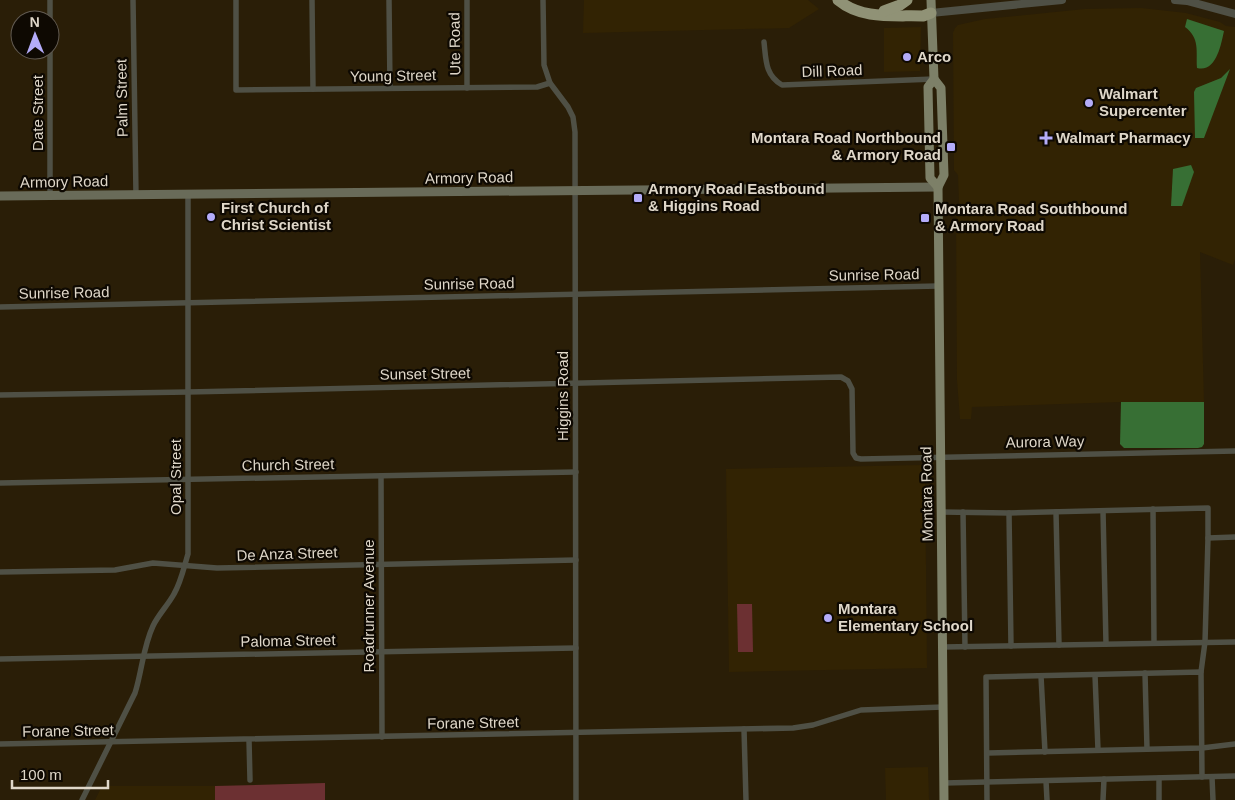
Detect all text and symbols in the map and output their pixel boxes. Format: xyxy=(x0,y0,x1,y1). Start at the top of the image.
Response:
north arrow xyxy=(10,10,60,60)
street label: Ute Road xyxy=(445,12,464,76)
text: N xyxy=(30,14,40,30)
place label: Arco xyxy=(917,48,951,65)
marker: Arco xyxy=(901,51,913,63)
street label: Palm Street xyxy=(112,58,131,137)
street label: Dill Road xyxy=(801,61,863,80)
street label: Young Street xyxy=(350,66,437,85)
street label: Date Street xyxy=(29,74,46,151)
place label: Walmart Supercenter xyxy=(1099,85,1187,119)
marker: Walmart Supercenter xyxy=(1083,97,1095,109)
place label: Montara Road Northbound & Armory Road xyxy=(751,129,941,163)
place label: Walmart Pharmacy xyxy=(1056,129,1191,146)
marker: Walmart Pharmacy xyxy=(1040,132,1052,144)
marker: Montara Road Northbound & Armory Road xyxy=(945,141,957,153)
street label: Armory Road xyxy=(425,168,513,187)
street label: Armory Road xyxy=(20,172,108,191)
place label: Armory Road Eastbound & Higgins Road xyxy=(648,180,825,214)
marker: Armory Road Eastbound & Higgins Road xyxy=(632,192,644,204)
place label: First Church of Christ Scientist xyxy=(221,199,331,233)
place label: Montara Road Southbound & Armory Road xyxy=(935,200,1127,234)
marker: First Church of Christ Scientist xyxy=(205,211,217,223)
marker: Montara Road Southbound & Armory Road xyxy=(919,212,931,224)
street label: Sunrise Road xyxy=(828,265,920,284)
street label: Sunrise Road xyxy=(423,274,515,293)
street label: Sunrise Road xyxy=(18,283,110,302)
street label: Higgins Road xyxy=(554,351,571,441)
street label: Sunset Street xyxy=(379,364,471,383)
street label: Aurora Way xyxy=(1006,432,1085,451)
street label: Opal Street xyxy=(167,438,184,515)
street label: Montara Road xyxy=(917,446,936,542)
street label: Church Street xyxy=(242,455,335,474)
street label: Roadrunner Avenue xyxy=(360,539,377,673)
street label: De Anza Street xyxy=(236,543,339,564)
place label: Montara Elementary School xyxy=(838,600,973,634)
marker: Montara Elementary School xyxy=(822,612,834,624)
street label: Paloma Street xyxy=(240,631,336,650)
street label: Forane Street xyxy=(427,713,520,732)
street label: Forane Street xyxy=(22,721,115,740)
scale bar xyxy=(12,758,109,790)
text: 100 m xyxy=(20,766,62,783)

